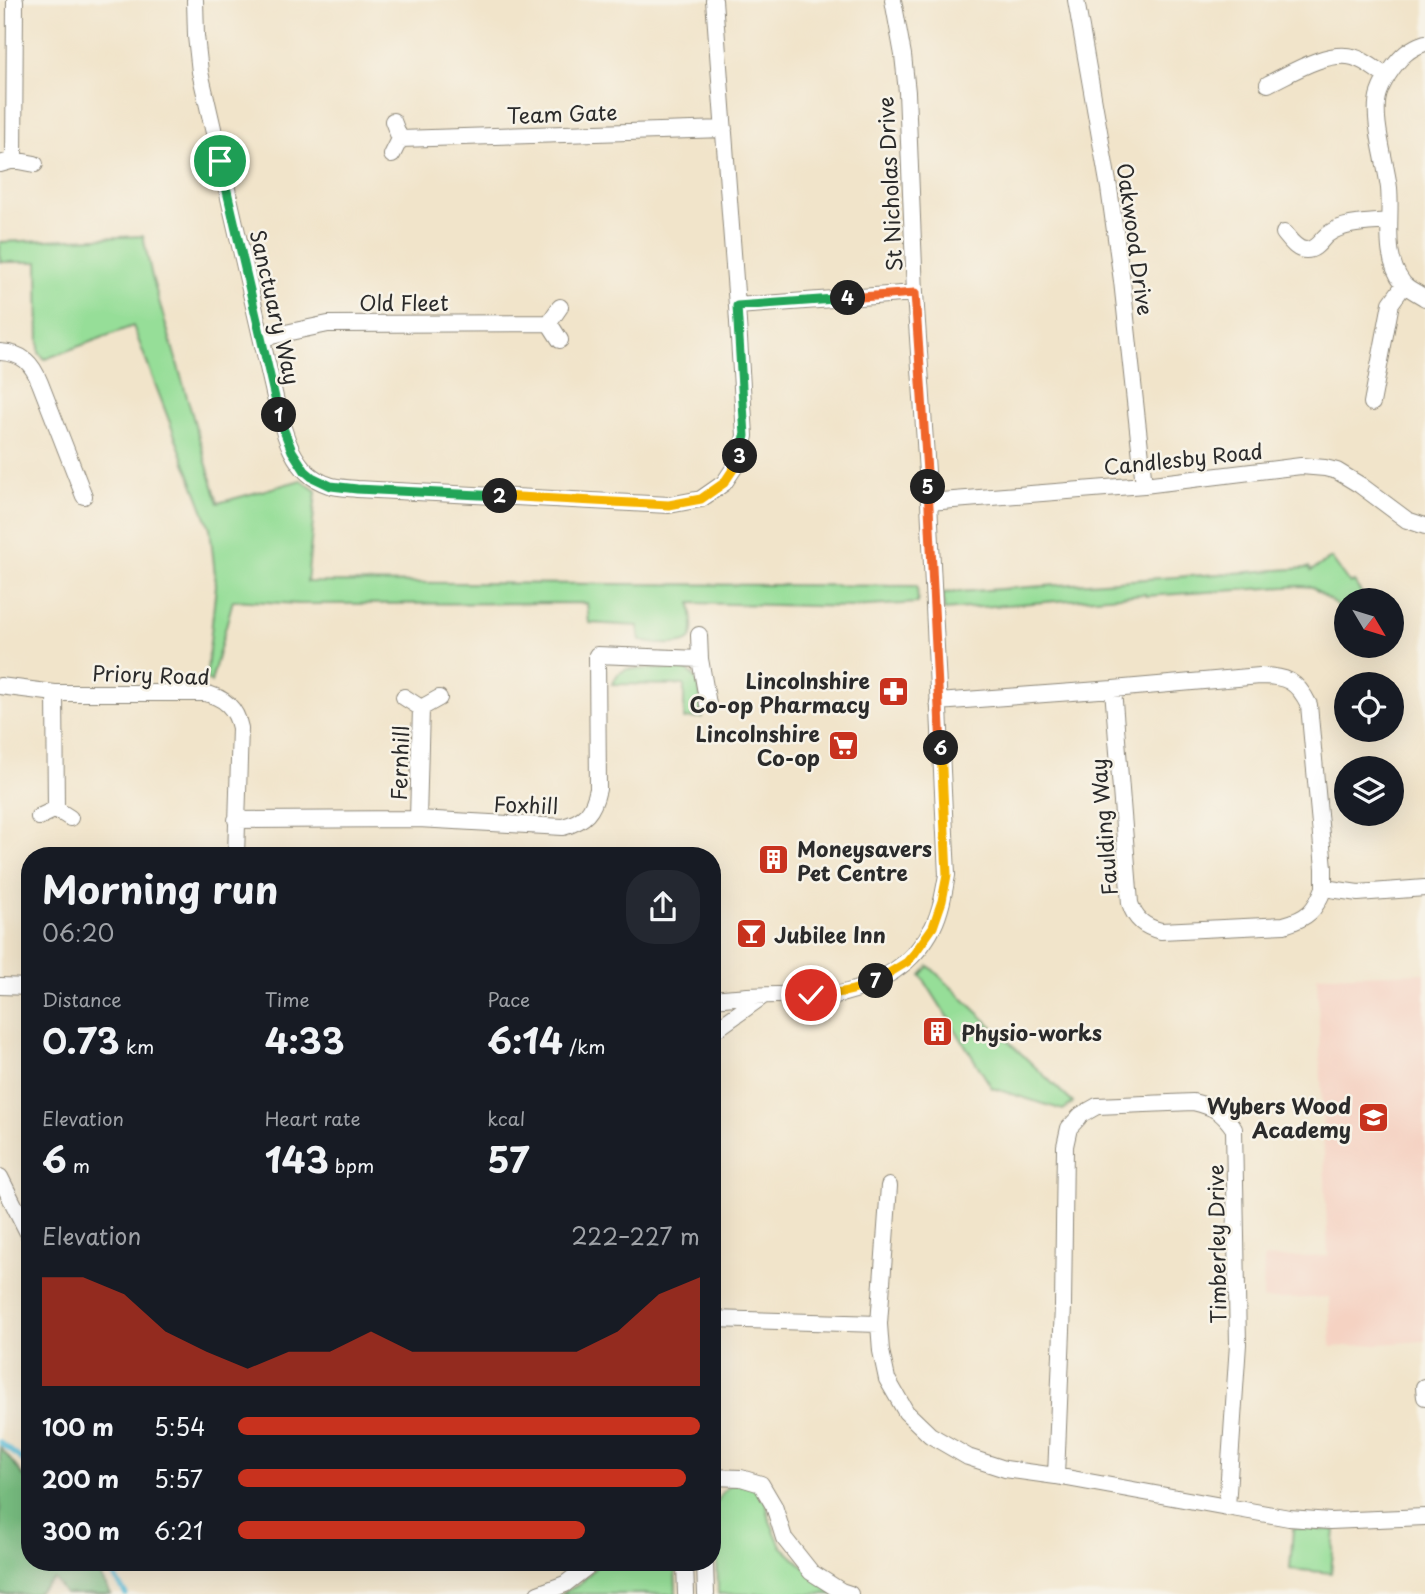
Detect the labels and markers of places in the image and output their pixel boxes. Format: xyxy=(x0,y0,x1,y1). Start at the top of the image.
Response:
pin xyxy=(190,131,250,191)
pin: 4 xyxy=(830,280,866,316)
pin: 1 xyxy=(262,398,296,432)
pin: 3 xyxy=(722,438,758,474)
pin: 5 xyxy=(911,470,946,504)
pin: 2 xyxy=(482,478,518,514)
place label: Lincolnshire Co-op Pharmacy xyxy=(690,664,870,720)
pharmacy icon: Lincolnshire Co-op Pharmacy xyxy=(876,675,910,709)
place label: Lincolnshire Co-op xyxy=(695,717,820,773)
supermarket icon: Lincolnshire Co-op xyxy=(826,728,860,762)
pin: 6 xyxy=(923,730,958,766)
place label: Moneysavers Pet Centre xyxy=(797,832,932,888)
building icon: Moneysavers Pet Centre xyxy=(757,843,791,877)
bar icon: Jubilee Inn xyxy=(734,917,768,951)
place label: Jubilee Inn xyxy=(774,918,886,950)
pin: 7 xyxy=(858,964,894,998)
pin xyxy=(781,965,841,1025)
building icon: Physio-works xyxy=(921,1015,955,1049)
place label: Physio-works xyxy=(961,1016,1102,1048)
place label: Wybers Wood Academy xyxy=(1207,1089,1351,1145)
school or university icon: Wybers Wood Academy xyxy=(1357,1100,1391,1134)

